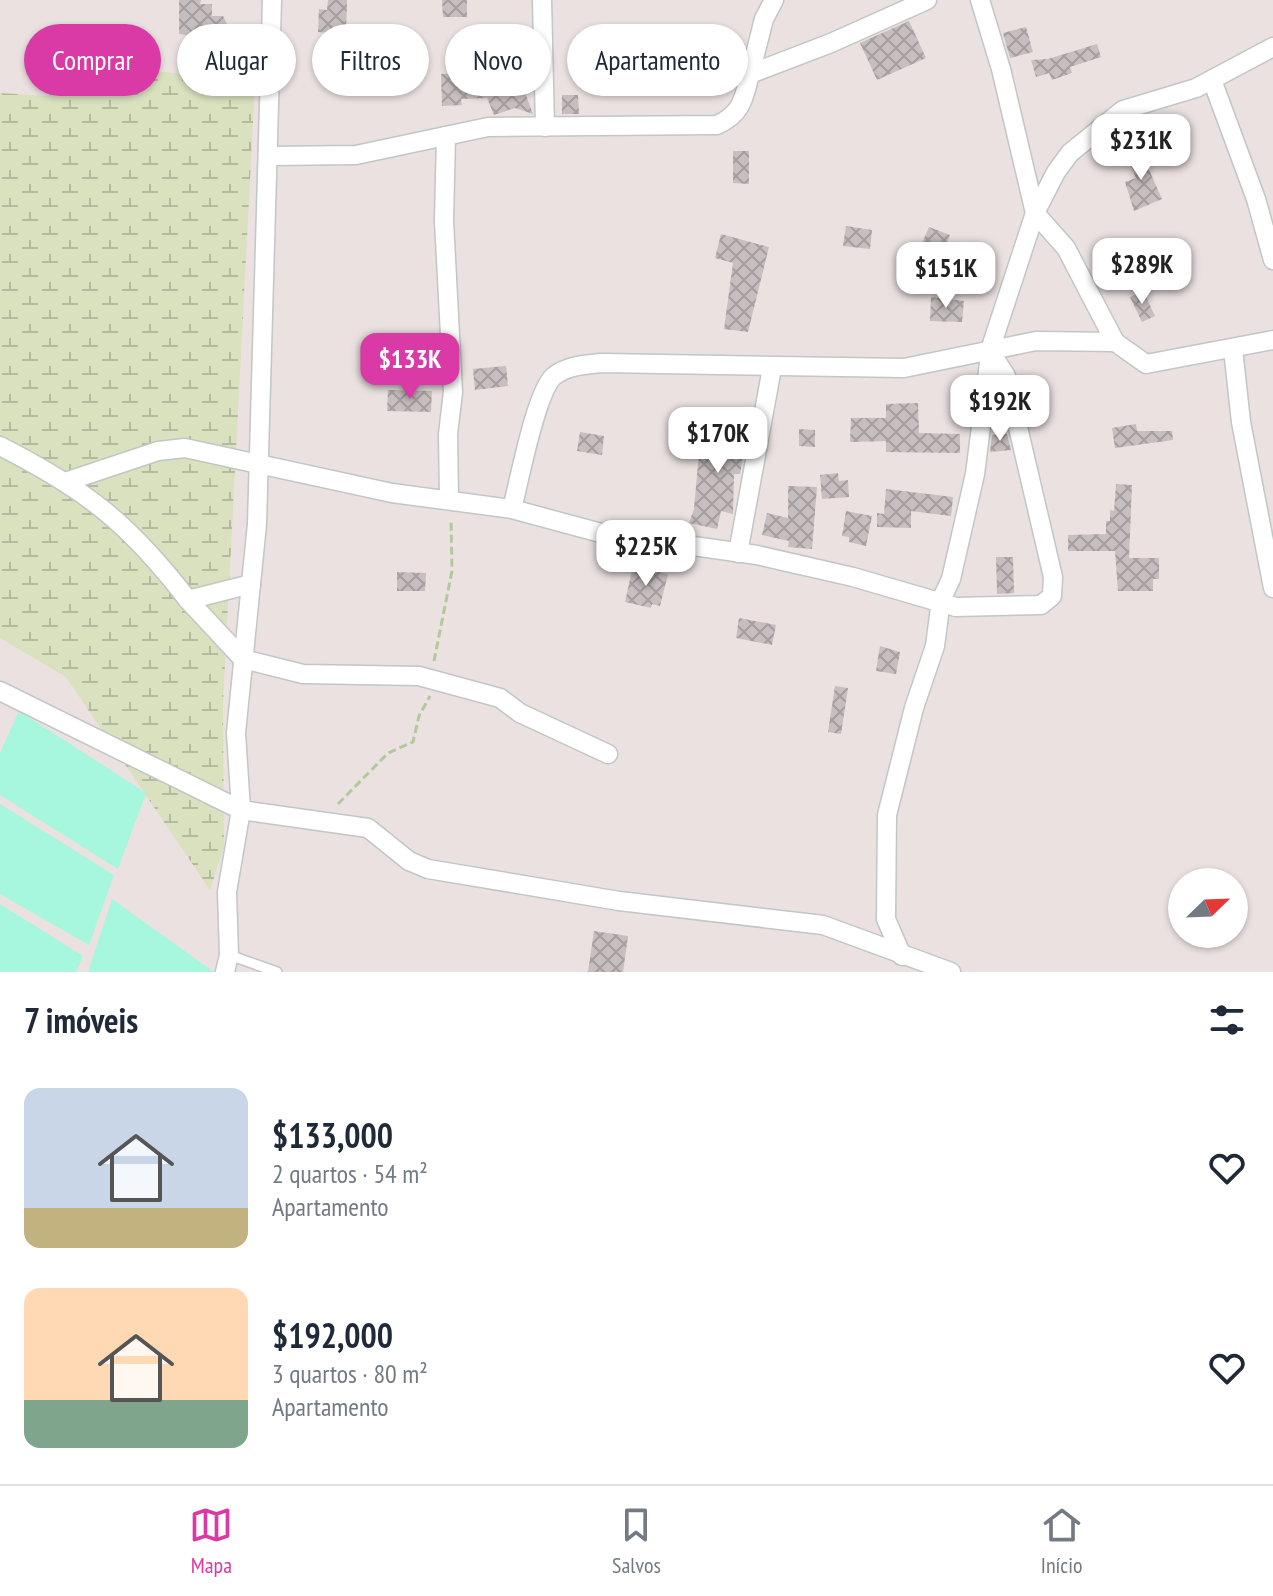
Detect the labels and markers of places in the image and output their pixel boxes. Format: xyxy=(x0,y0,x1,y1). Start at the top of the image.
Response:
pin: $231K xyxy=(1085,114,1197,182)
pin: $289K xyxy=(1086,238,1198,306)
pin: $151K xyxy=(890,242,1002,310)
pin: $133K xyxy=(354,333,466,401)
pin: $192K xyxy=(944,375,1056,443)
pin: $170K xyxy=(662,407,774,475)
pin: $225K xyxy=(590,520,702,588)

